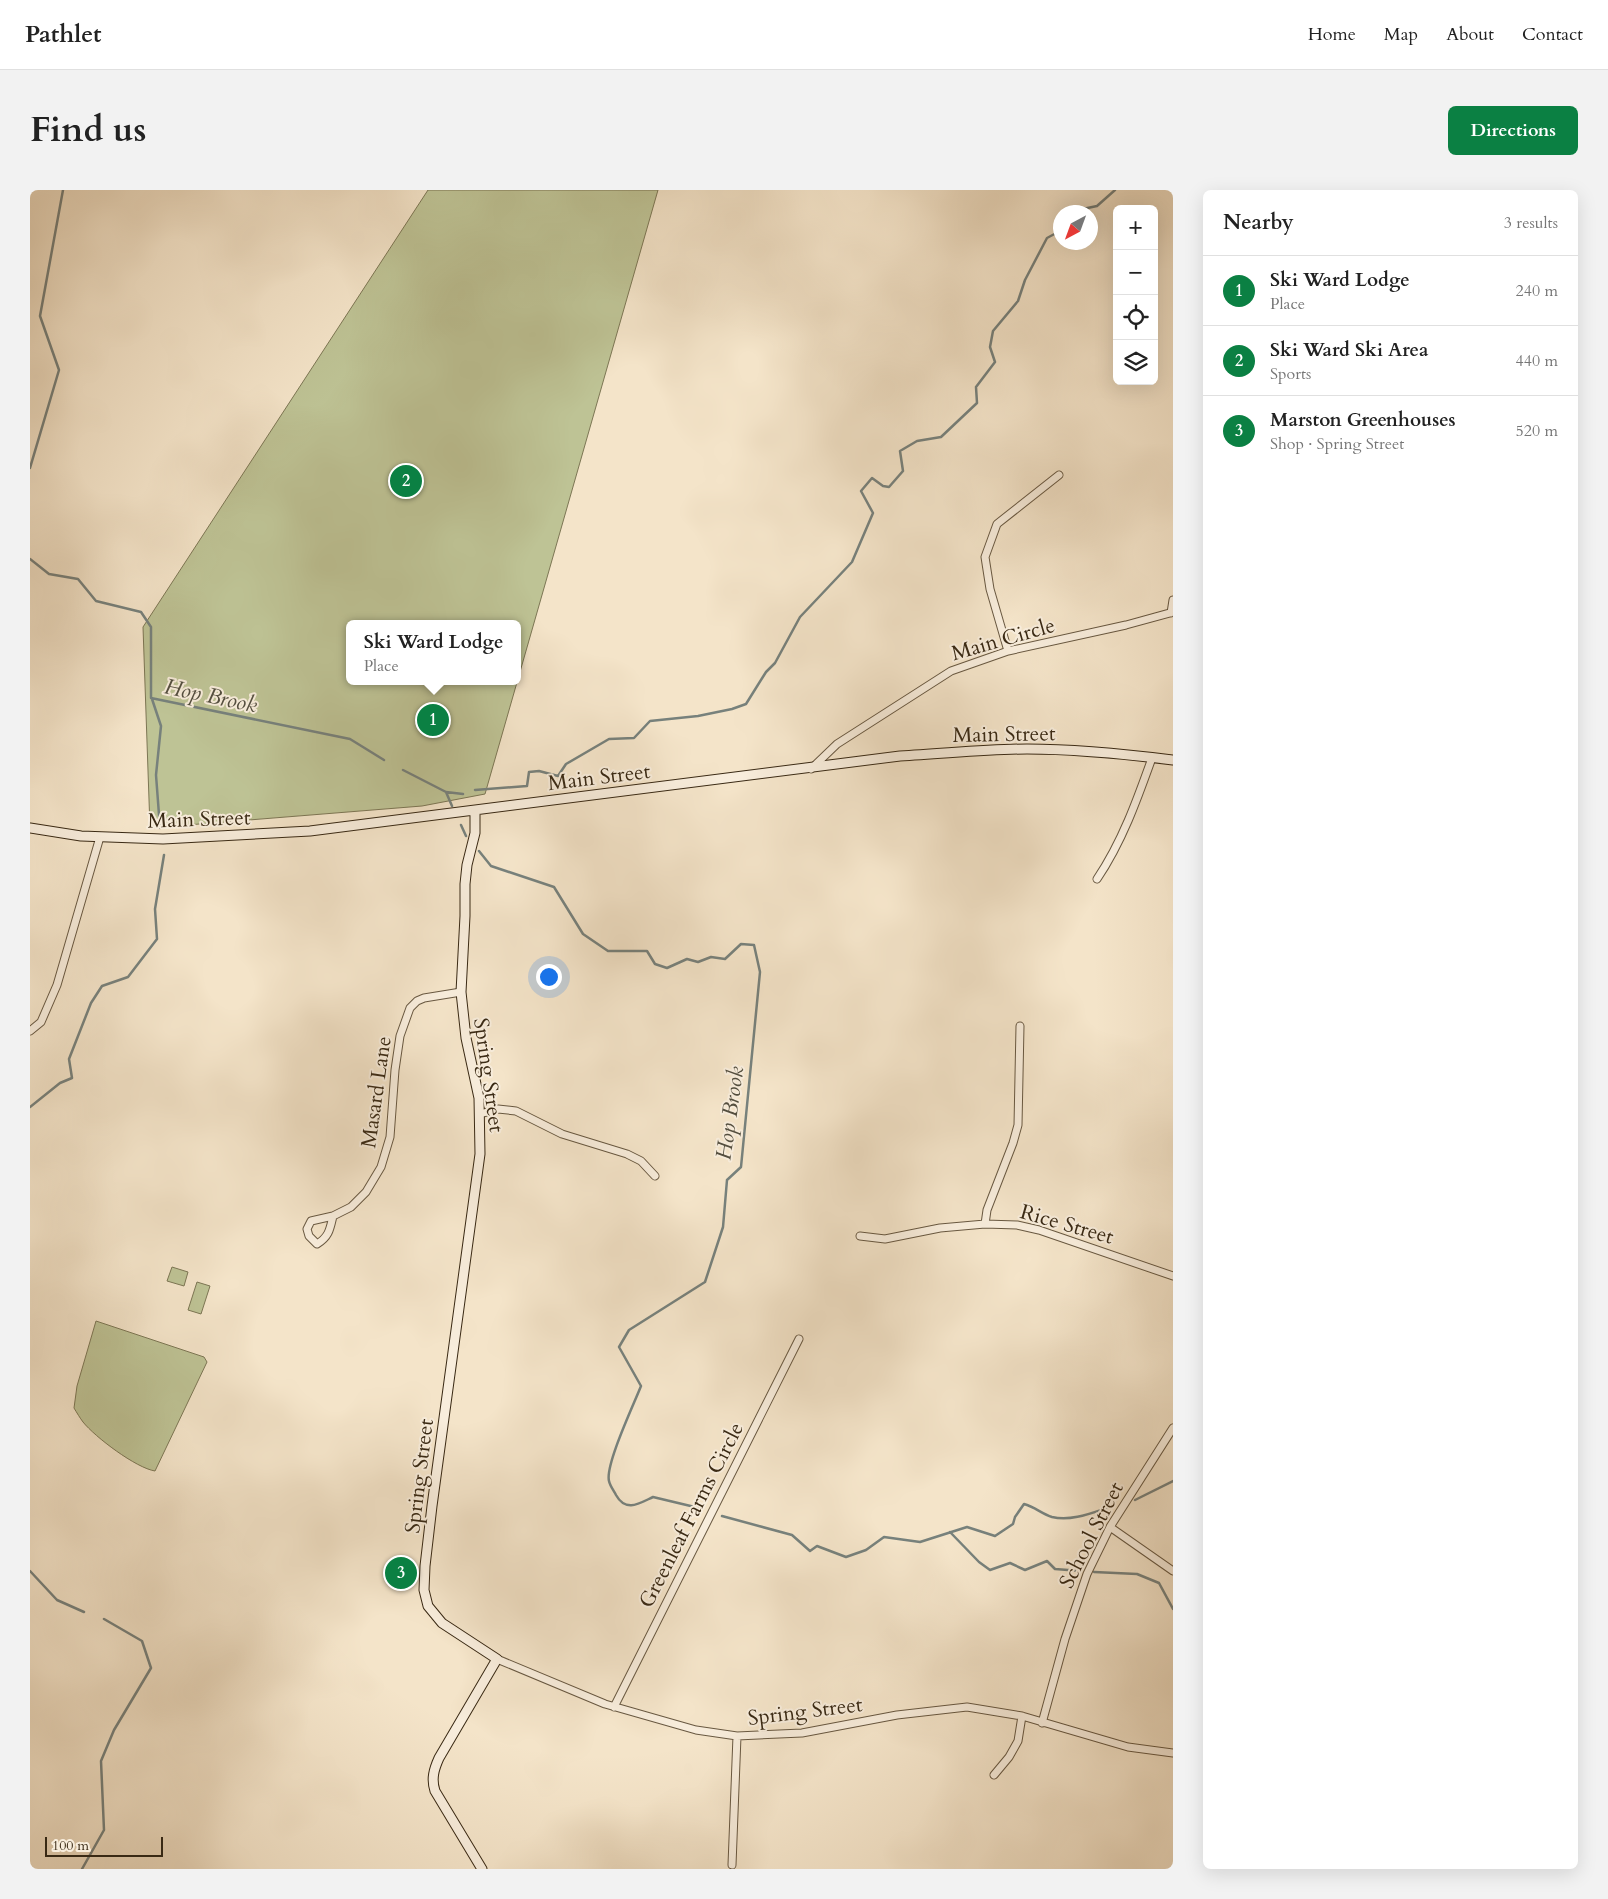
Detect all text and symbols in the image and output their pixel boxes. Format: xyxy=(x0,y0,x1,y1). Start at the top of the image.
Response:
text: Pathlet xyxy=(25,18,102,51)
text: Home xyxy=(1308,22,1356,47)
text: Map xyxy=(1384,22,1418,47)
text: About xyxy=(1446,22,1494,47)
text: Contact xyxy=(1522,22,1583,47)
text: Find us xyxy=(30,106,146,154)
button: Directions xyxy=(1448,106,1578,155)
north arrow xyxy=(1053,205,1098,250)
map controls xyxy=(1113,205,1158,385)
button: + xyxy=(1113,205,1158,250)
text: Nearby xyxy=(1223,208,1294,237)
text: 3 results xyxy=(1504,212,1558,234)
button: − xyxy=(1113,250,1158,295)
text: Ski Ward Lodge xyxy=(1270,267,1410,293)
text: 1 xyxy=(1235,280,1243,302)
text: 240 m xyxy=(1516,280,1558,302)
text: Place xyxy=(1270,293,1305,315)
button: locate xyxy=(1113,295,1158,340)
text: Ski Ward Ski Area xyxy=(1270,337,1428,363)
button: layers xyxy=(1113,340,1158,385)
text: 2 xyxy=(1235,350,1243,372)
text: 440 m xyxy=(1516,350,1558,372)
text: Sports xyxy=(1270,363,1311,385)
text: Marston Greenhouses xyxy=(1270,407,1456,433)
text: 3 xyxy=(1235,420,1243,442)
text: 520 m xyxy=(1516,420,1558,442)
text: Shop · Spring Street xyxy=(1270,433,1404,455)
pin: 2 xyxy=(390,462,422,500)
street label: Main Circle xyxy=(948,611,1058,668)
popup xyxy=(346,620,521,685)
text: Ski Ward Lodge xyxy=(364,629,503,655)
text: Place xyxy=(364,655,399,677)
water label: Hop Brook xyxy=(162,672,260,720)
pin: 1 xyxy=(417,701,449,739)
street label: Main Street xyxy=(952,719,1056,750)
street label: Main Street xyxy=(546,757,652,798)
street label: Main Street xyxy=(147,803,251,836)
your location xyxy=(536,964,562,990)
street label: Spring Street xyxy=(466,1016,511,1134)
street label: Masard Lane xyxy=(354,1034,399,1150)
water label: Hop Brook xyxy=(709,1064,751,1162)
street label: Rice Street xyxy=(1017,1197,1117,1252)
street label: Spring Street xyxy=(398,1417,441,1535)
street label: Greenleaf Farms Circle xyxy=(632,1418,751,1613)
street label: School Street xyxy=(1052,1477,1131,1593)
pin: 3 xyxy=(385,1554,417,1592)
street label: Spring Street xyxy=(746,1690,864,1733)
scale bar xyxy=(45,1834,162,1857)
text: 100 m xyxy=(52,1836,89,1855)

